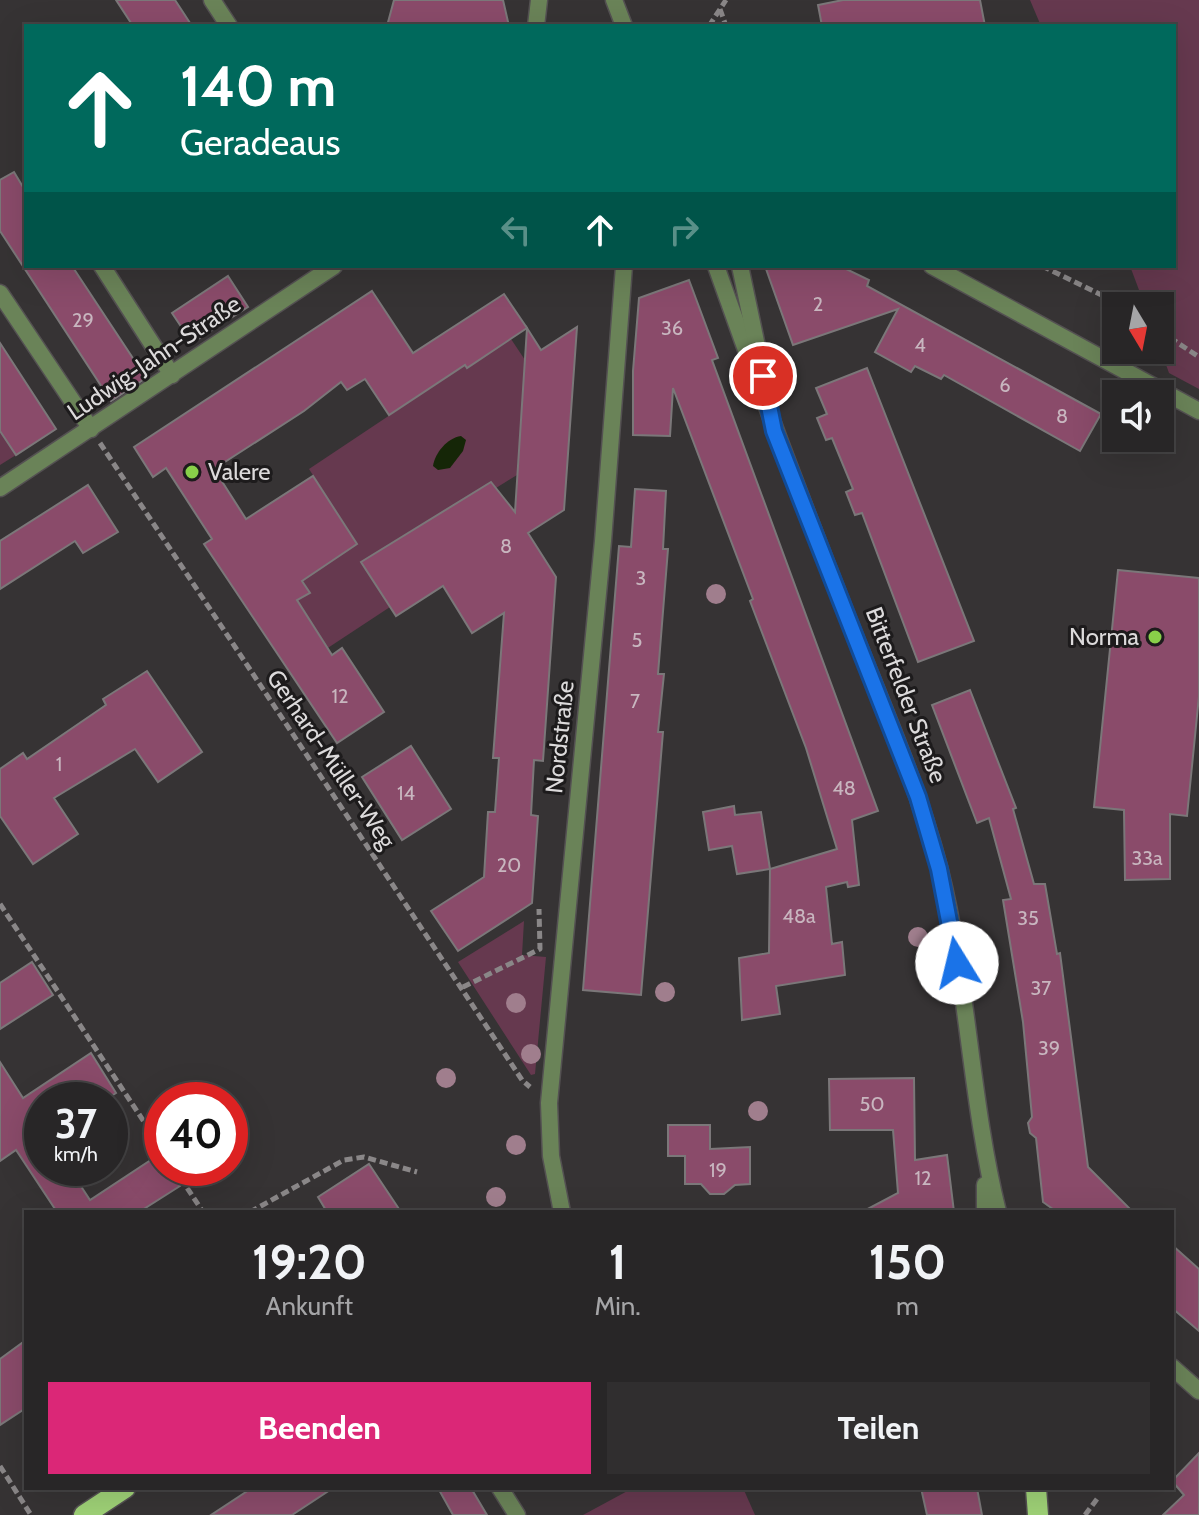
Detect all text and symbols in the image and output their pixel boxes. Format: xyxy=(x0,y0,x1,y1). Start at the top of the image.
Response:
text: 140 m xyxy=(180,52,336,120)
icon: ahead xyxy=(48,56,152,160)
text: Geradeaus xyxy=(180,120,340,164)
icon: left xyxy=(494,208,538,252)
icon: ahead xyxy=(578,208,622,252)
icon: right xyxy=(662,208,706,252)
street label: Ludwig-Jahn-Straße xyxy=(62,289,246,426)
house number: 2 xyxy=(813,292,823,316)
north arrow xyxy=(1102,292,1174,364)
map controls xyxy=(1102,292,1174,452)
house number: 29 xyxy=(72,308,94,332)
house number: 36 xyxy=(661,316,683,340)
house number: 4 xyxy=(914,333,926,357)
pin xyxy=(729,342,797,410)
icon: arrive xyxy=(741,354,785,398)
house number: 6 xyxy=(999,373,1011,397)
button: sound xyxy=(1102,380,1174,452)
house number: 8 xyxy=(1056,404,1068,428)
place label: Valere xyxy=(208,457,271,486)
marker: Valere xyxy=(183,463,201,481)
house number: 8 xyxy=(500,534,512,558)
house number: 3 xyxy=(636,566,646,590)
street label: Bitterfelder Straße xyxy=(860,603,953,787)
place label: Norma xyxy=(1069,622,1139,651)
house number: 5 xyxy=(632,628,642,652)
marker: Norma xyxy=(1146,628,1164,646)
street label: Gerhard-Müller-Weg xyxy=(261,664,403,855)
street label: Nordstraße xyxy=(539,679,580,795)
house number: 12 xyxy=(332,684,349,708)
house number: 7 xyxy=(630,689,640,713)
house number: 1 xyxy=(56,752,62,776)
house number: 48 xyxy=(832,776,856,800)
house number: 14 xyxy=(397,781,415,805)
house number: 33a xyxy=(1131,846,1163,870)
house number: 20 xyxy=(497,853,521,877)
house number: 48a xyxy=(782,904,816,928)
house number: 35 xyxy=(1017,906,1039,930)
position arrow xyxy=(915,921,999,1005)
house number: 37 xyxy=(1031,976,1051,1000)
house number: 39 xyxy=(1038,1036,1060,1060)
speed limit sign: 40 xyxy=(144,1082,248,1186)
house number: 50 xyxy=(860,1092,884,1116)
text: 37 xyxy=(55,1099,97,1148)
text: km/h xyxy=(54,1142,98,1166)
house number: 19 xyxy=(709,1158,727,1182)
house number: 12 xyxy=(915,1166,932,1190)
text: 19:20 xyxy=(252,1233,367,1291)
text: 1 xyxy=(609,1233,626,1291)
text: 150 xyxy=(869,1233,946,1291)
text: Ankunft xyxy=(265,1290,353,1322)
text: Min. xyxy=(594,1290,641,1322)
text: m xyxy=(896,1290,919,1322)
button: Beenden xyxy=(48,1382,591,1474)
button: Teilen xyxy=(607,1382,1150,1474)

